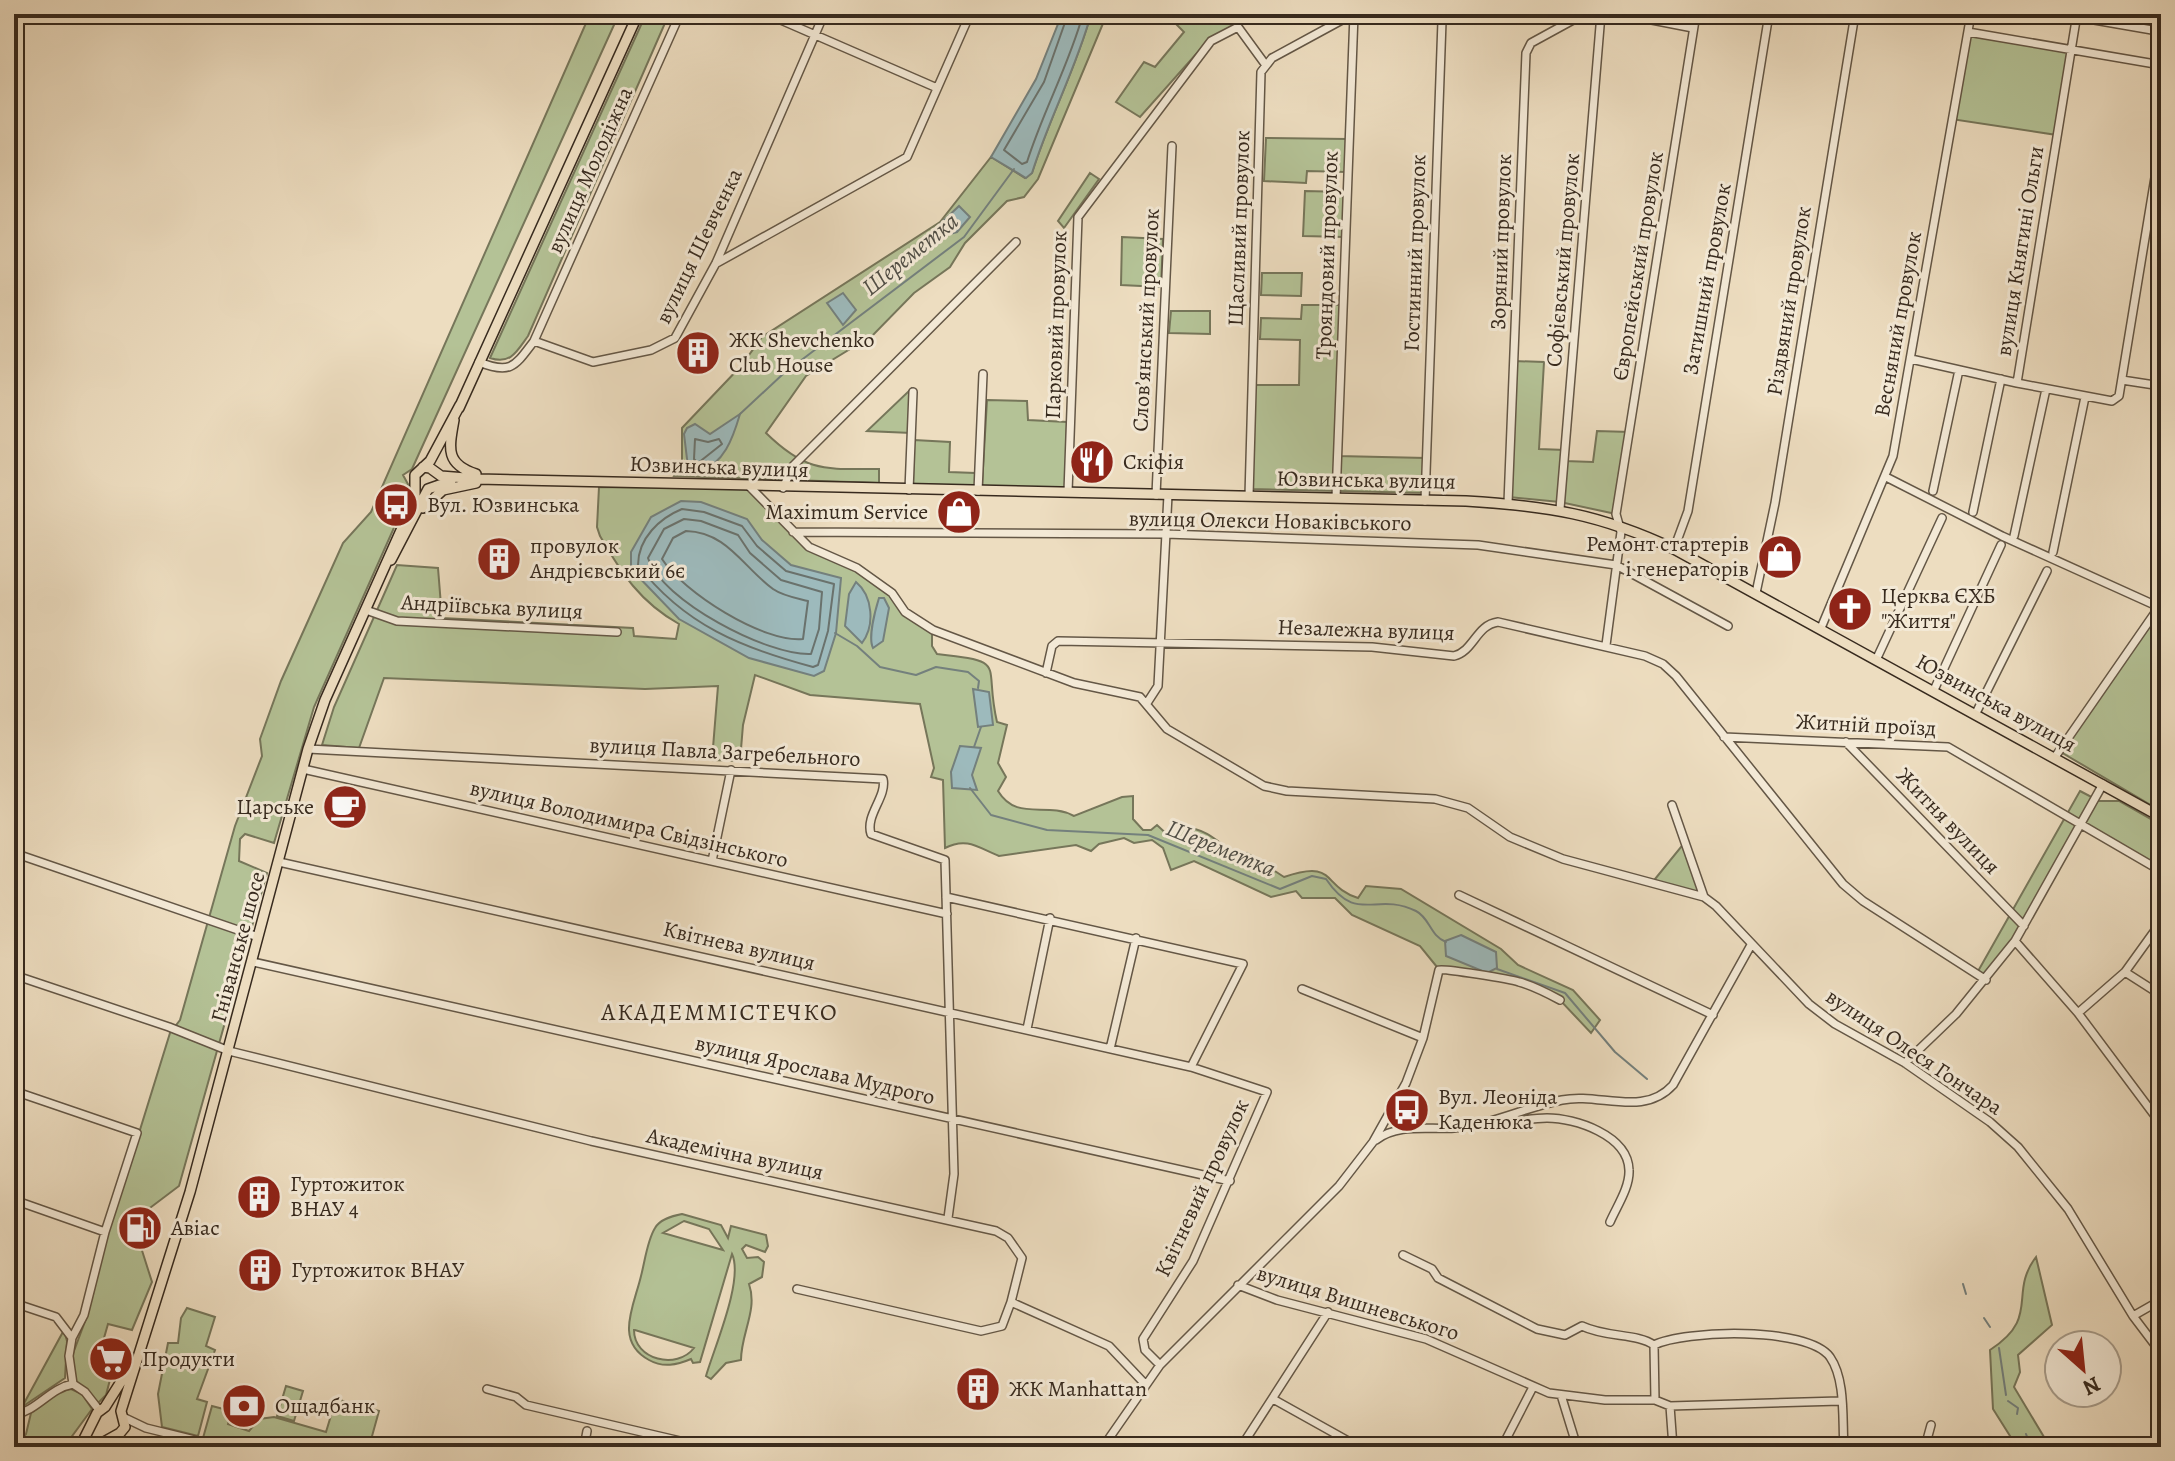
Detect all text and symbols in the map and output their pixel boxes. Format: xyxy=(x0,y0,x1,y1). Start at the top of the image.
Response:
street label: вулиця Молодіжна xyxy=(540,81,641,258)
street label: Щасливий провулок xyxy=(1221,130,1257,326)
street label: вулиця Княгині Ольги xyxy=(1989,144,2051,358)
street label: Європейський провулок xyxy=(1605,149,1671,383)
street label: Трояндовий провулок xyxy=(1308,150,1346,360)
street label: Софієвський провулок xyxy=(1539,152,1587,368)
street label: Зоряний провулок xyxy=(1483,153,1519,331)
street label: Гостинний провулок xyxy=(1397,154,1433,352)
street label: вулиця Шевченка xyxy=(648,163,750,329)
street label: Затишний провулок xyxy=(1675,181,1739,377)
street label: Різдвяний провулок xyxy=(1759,204,1819,398)
water label: Шереметка xyxy=(855,205,965,303)
street label: Словʼянський провулок xyxy=(1125,208,1167,432)
street label: Весняний провулок xyxy=(1867,229,1929,419)
street label: Парковий провулок xyxy=(1038,230,1074,420)
place label: ЖК Shevchenko Club House xyxy=(729,325,874,380)
building icon: ЖК Shevchenko Club House xyxy=(674,329,722,377)
restaurant icon: Скіфія xyxy=(1068,438,1116,486)
place label: Скіфія xyxy=(1123,447,1184,477)
street label: Юзвинська вулиця xyxy=(629,449,809,485)
street label: Юзвинська вулиця xyxy=(1276,463,1456,497)
bus stop icon: Вул. Юзвинська xyxy=(372,481,420,529)
shop icon: Maximum Service xyxy=(935,488,983,536)
place label: Вул. Юзвинська xyxy=(427,490,580,520)
place label: Maximum Service xyxy=(765,497,928,527)
street label: вулиця Олекси Новаківського xyxy=(1128,504,1412,538)
place label: Ремонт стартерів і генераторів xyxy=(1586,529,1749,584)
place label: провулок Андрієвський 6є xyxy=(529,531,685,586)
shop icon: Ремонт стартерів і генераторів xyxy=(1756,533,1804,581)
building icon: провулок Андрієвський 6є xyxy=(475,535,523,583)
place label: Церква ЄХБ "Життя" xyxy=(1881,581,1996,636)
church icon: Церква ЄХБ "Життя" xyxy=(1826,585,1874,633)
street label: Андріївська вулиця xyxy=(399,587,584,627)
street label: Незалежна вулиця xyxy=(1277,612,1455,648)
street label: Юзвинська вулиця xyxy=(1910,646,2082,760)
street label: Житній проїзд xyxy=(1795,706,1937,744)
street label: вулиця Павла Загребельного xyxy=(589,730,861,774)
street label: Житня вулиця xyxy=(1889,761,2007,881)
street label: вулиця Володимира Свідзінського xyxy=(467,773,791,875)
cafe icon: Царське xyxy=(321,783,369,831)
place label: Царське xyxy=(236,792,314,822)
water label: Шереметка xyxy=(1161,811,1281,885)
street label: Гніванське шосе xyxy=(203,868,273,1026)
street label: Квітнева вулиця xyxy=(660,914,818,978)
street label: вулиця Олеся Гончара xyxy=(1820,982,2009,1123)
district label: АКАДЕММІСТЕЧКО xyxy=(600,996,839,1028)
street label: вулиця Ярослава Мудрого xyxy=(692,1028,938,1112)
place label: Вул. Леоніда Каденюка xyxy=(1438,1082,1558,1137)
bus stop icon: Вул. Леоніда Каденюка xyxy=(1383,1086,1431,1134)
street label: Квітневий провулок xyxy=(1148,1094,1256,1282)
street label: Академічна вулиця xyxy=(643,1120,826,1187)
place label: Гуртожиток ВНАУ 4 xyxy=(290,1169,405,1224)
building icon: Гуртожиток ВНАУ 4 xyxy=(235,1173,283,1221)
fuel station icon: Авіас xyxy=(116,1204,164,1252)
place label: Авіас xyxy=(170,1213,220,1243)
building icon: Гуртожиток ВНАУ xyxy=(236,1246,284,1294)
place label: Гуртожиток ВНАУ xyxy=(291,1255,465,1285)
street label: вулиця Вишневського xyxy=(1253,1258,1463,1348)
north arrow xyxy=(2043,1329,2123,1409)
supermarket icon: Продукти xyxy=(87,1335,135,1383)
place label: Продукти xyxy=(142,1344,235,1374)
building icon: ЖК Manhattan xyxy=(954,1365,1002,1413)
text: N xyxy=(2078,1369,2106,1403)
place label: ЖК Manhattan xyxy=(1009,1374,1147,1404)
bank icon: Ощадбанк xyxy=(220,1382,268,1430)
place label: Ощадбанк xyxy=(275,1391,375,1421)

